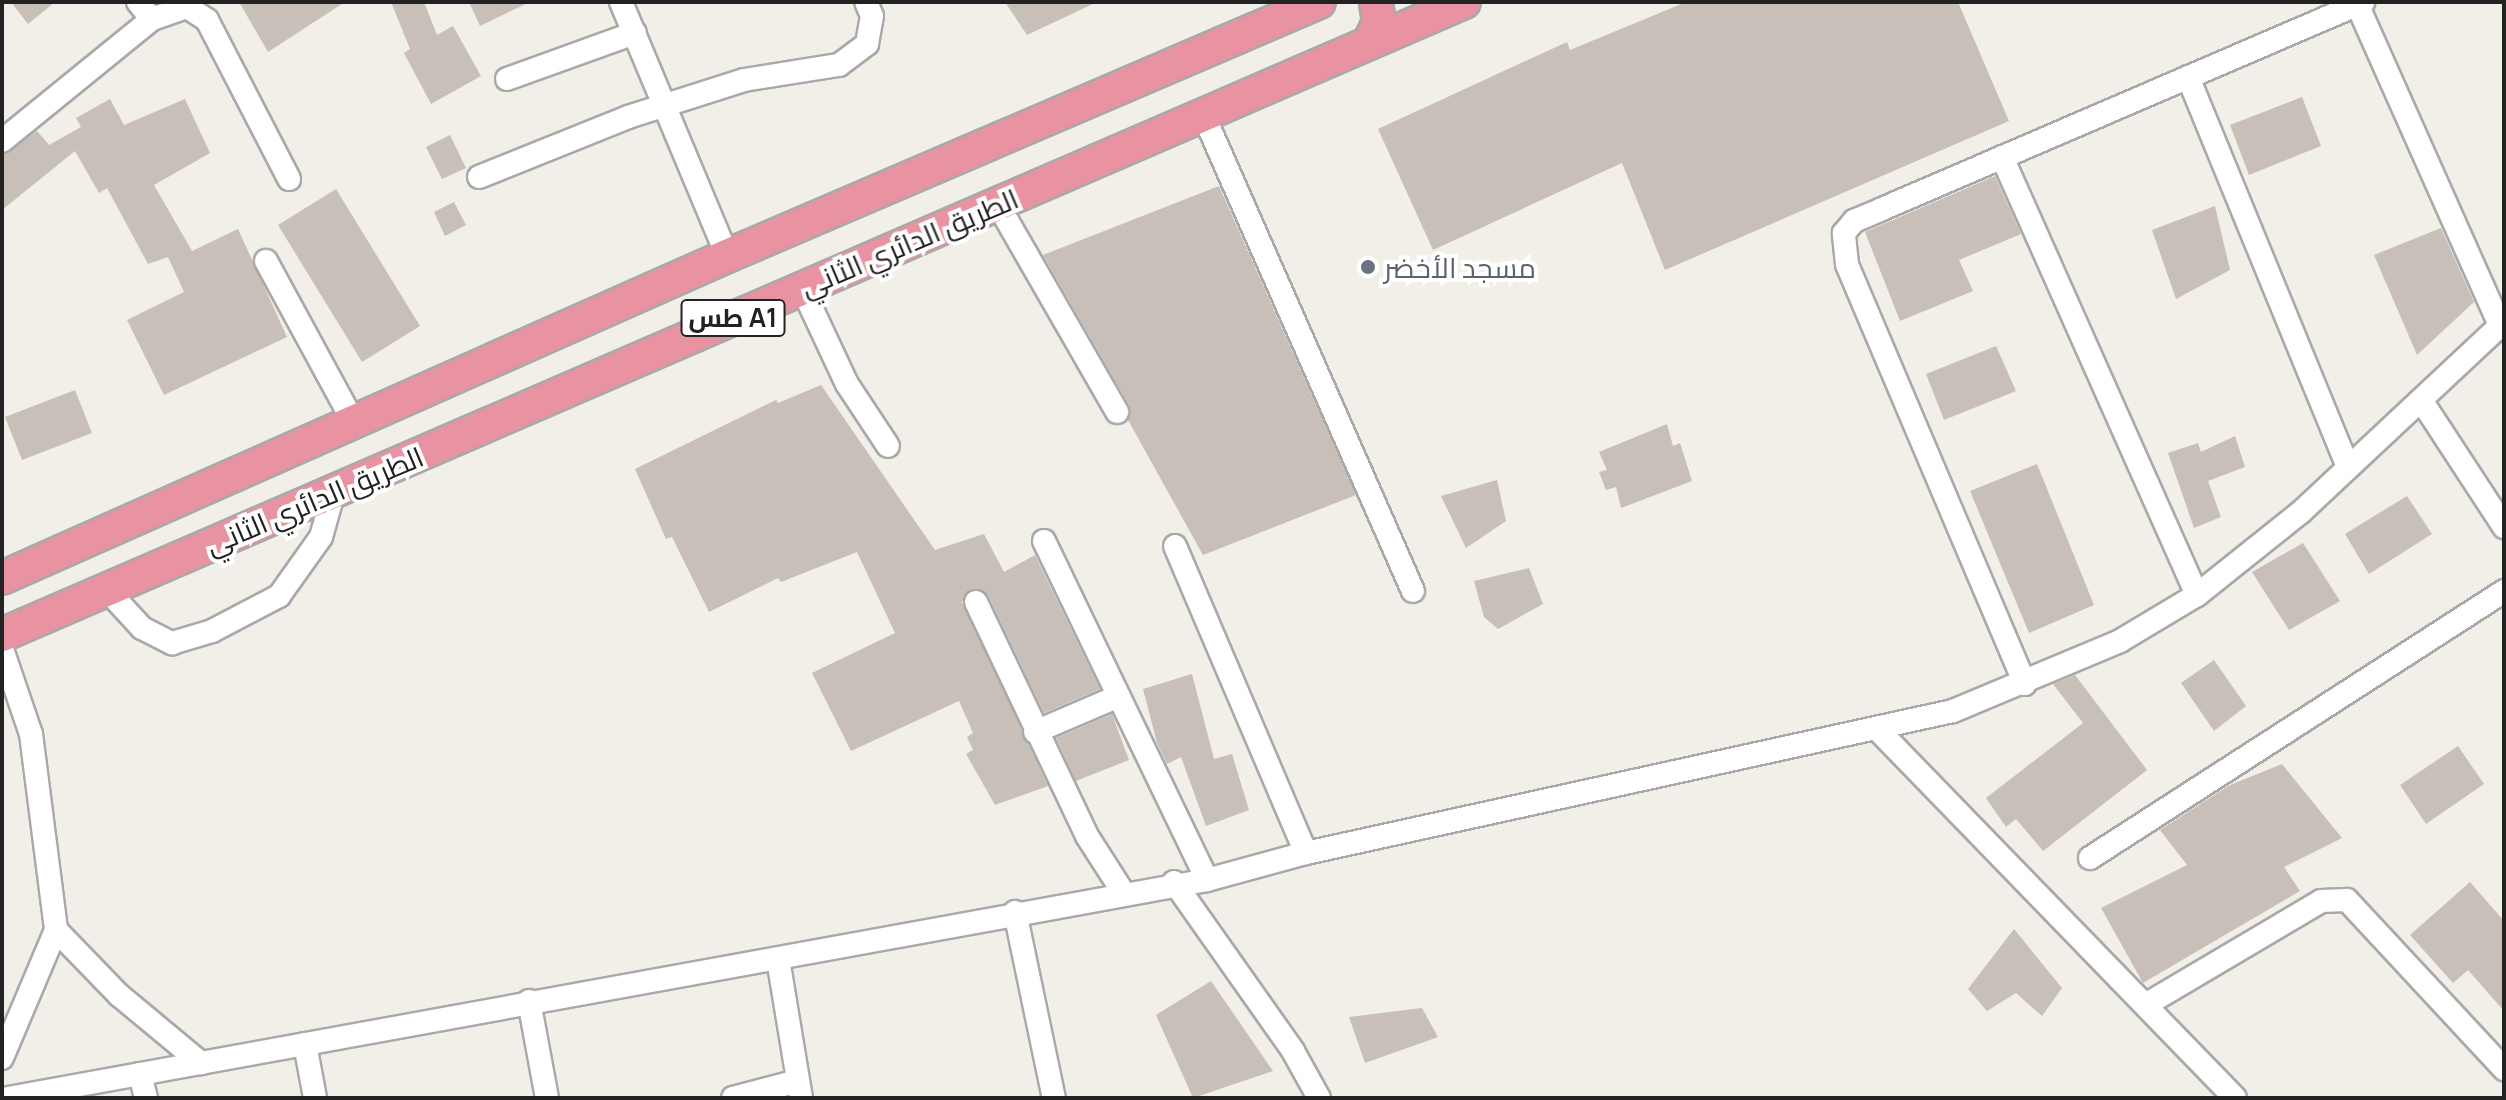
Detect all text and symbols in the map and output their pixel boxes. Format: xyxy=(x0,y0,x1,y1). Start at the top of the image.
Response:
street label: الطريق الدائري الثاني xyxy=(795,181,1023,303)
place label: مسجد الأخضر xyxy=(1384,250,1536,284)
marker: مسجد الأخضر xyxy=(1359,258,1377,276)
road number: طس A1 xyxy=(679,296,787,340)
street label: الطريق الدائري الثاني xyxy=(200,439,428,561)

